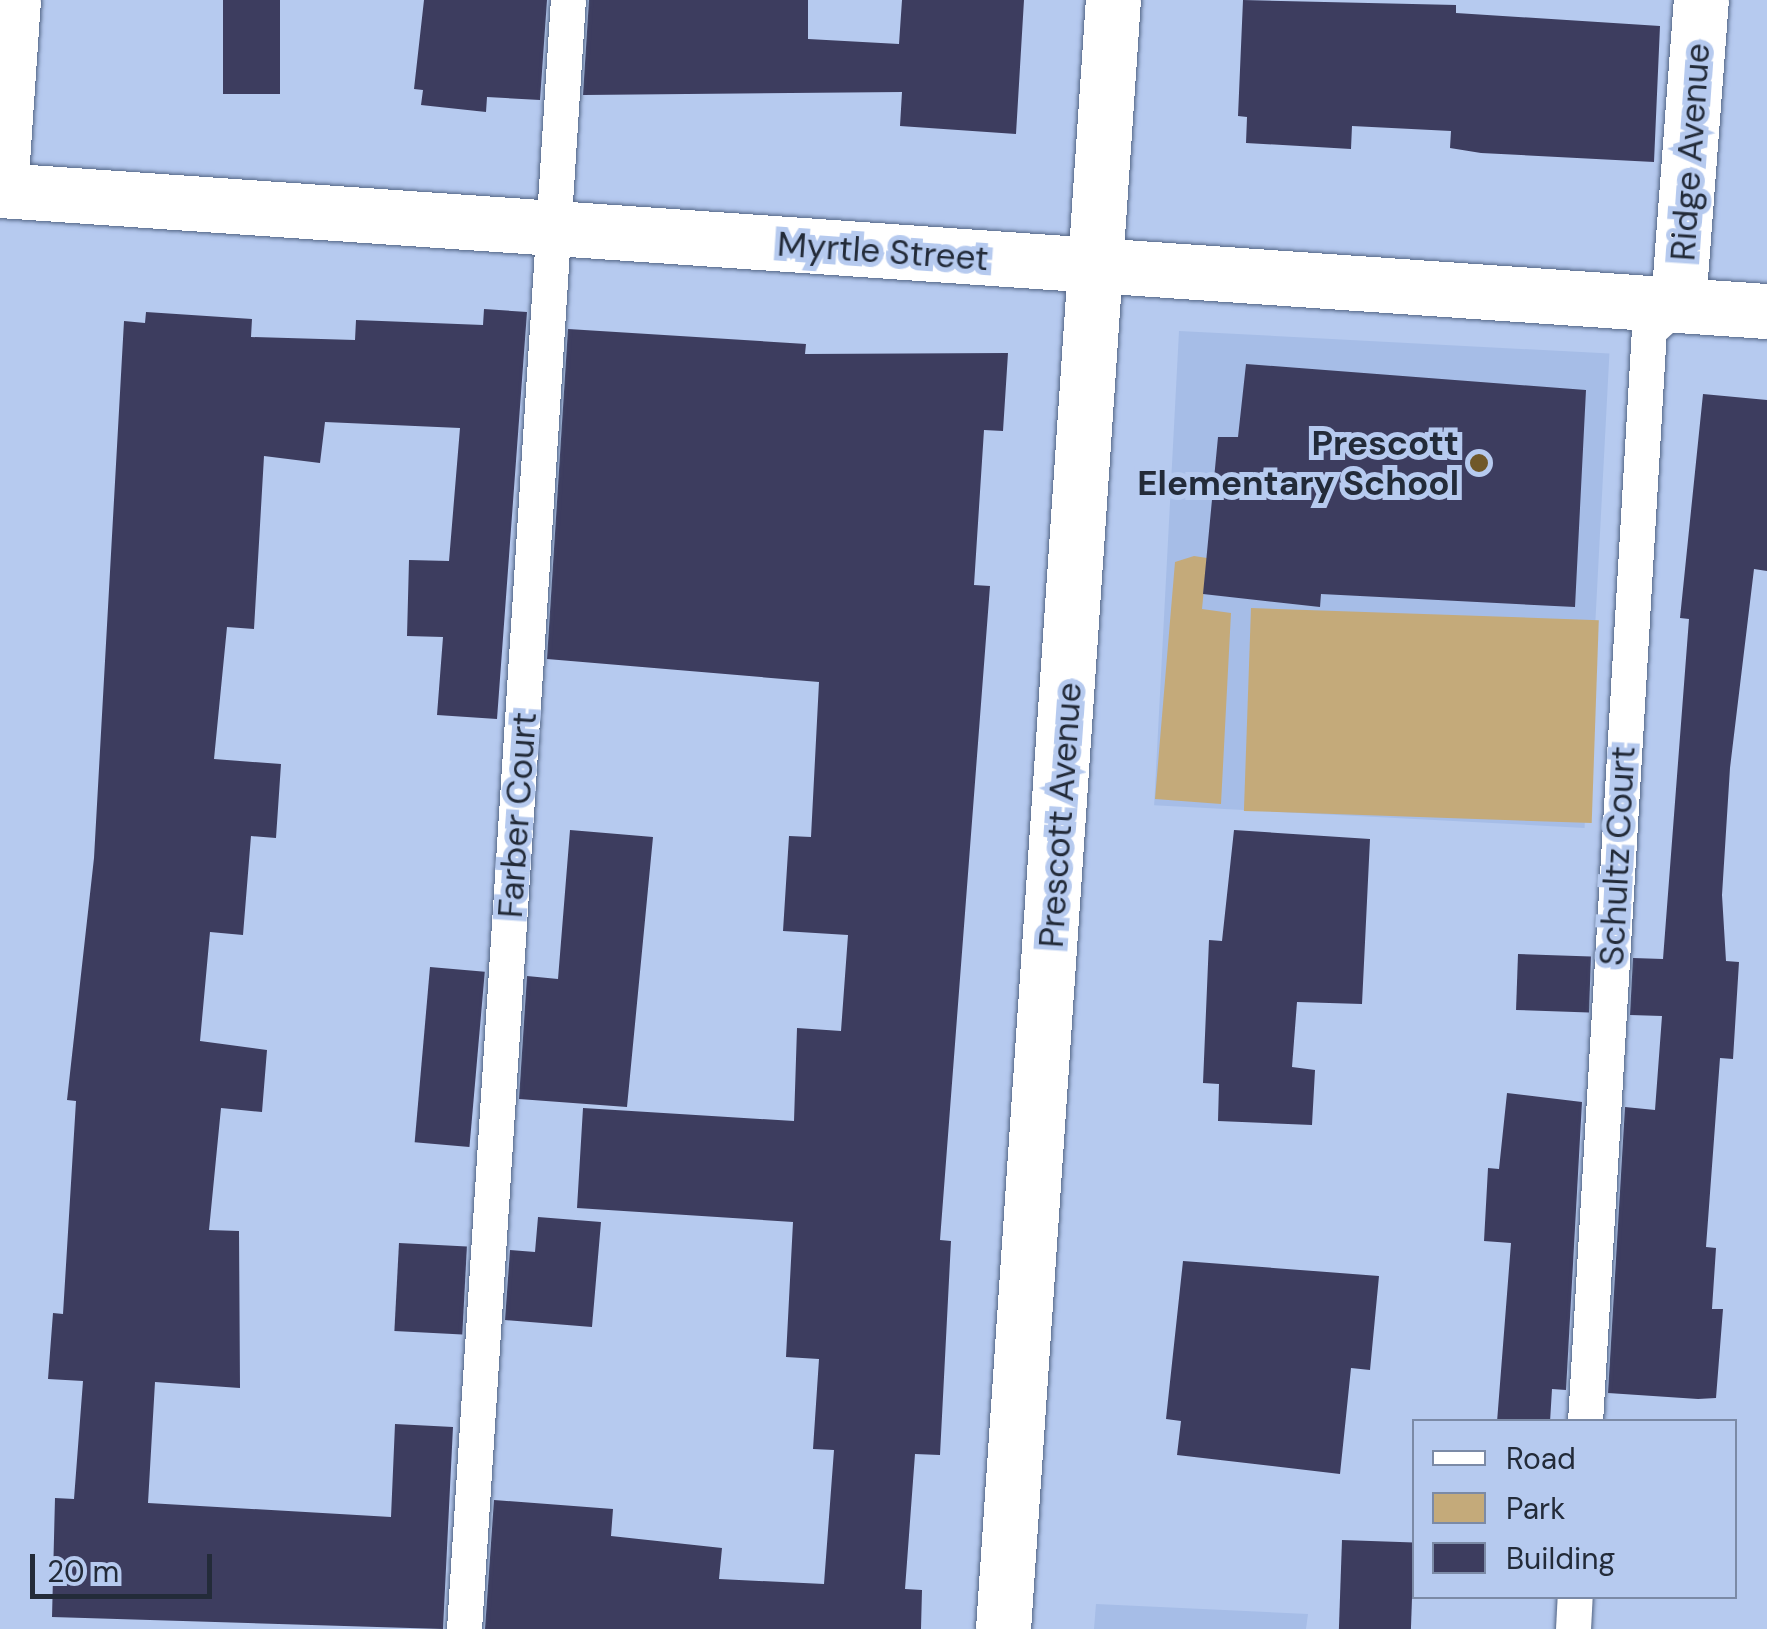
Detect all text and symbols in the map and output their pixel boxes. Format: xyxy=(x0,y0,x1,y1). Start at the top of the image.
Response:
street label: Ridge Avenue xyxy=(1661,42,1719,262)
street label: Myrtle Street xyxy=(776,223,990,279)
place label: Prescott Elementary School xyxy=(1137,422,1459,504)
marker: Prescott Elementary School xyxy=(1468,452,1490,474)
street label: Prescott Avenue xyxy=(1030,681,1090,949)
street label: Farber Court xyxy=(489,711,545,919)
street label: Schultz Court xyxy=(1590,745,1644,967)
legend xyxy=(1412,1419,1737,1599)
text: Road xyxy=(1506,1439,1576,1478)
text: Park xyxy=(1506,1489,1565,1528)
scale bar xyxy=(35,1534,218,1596)
text: Building xyxy=(1506,1539,1615,1578)
text: 20 m xyxy=(47,1552,119,1591)

